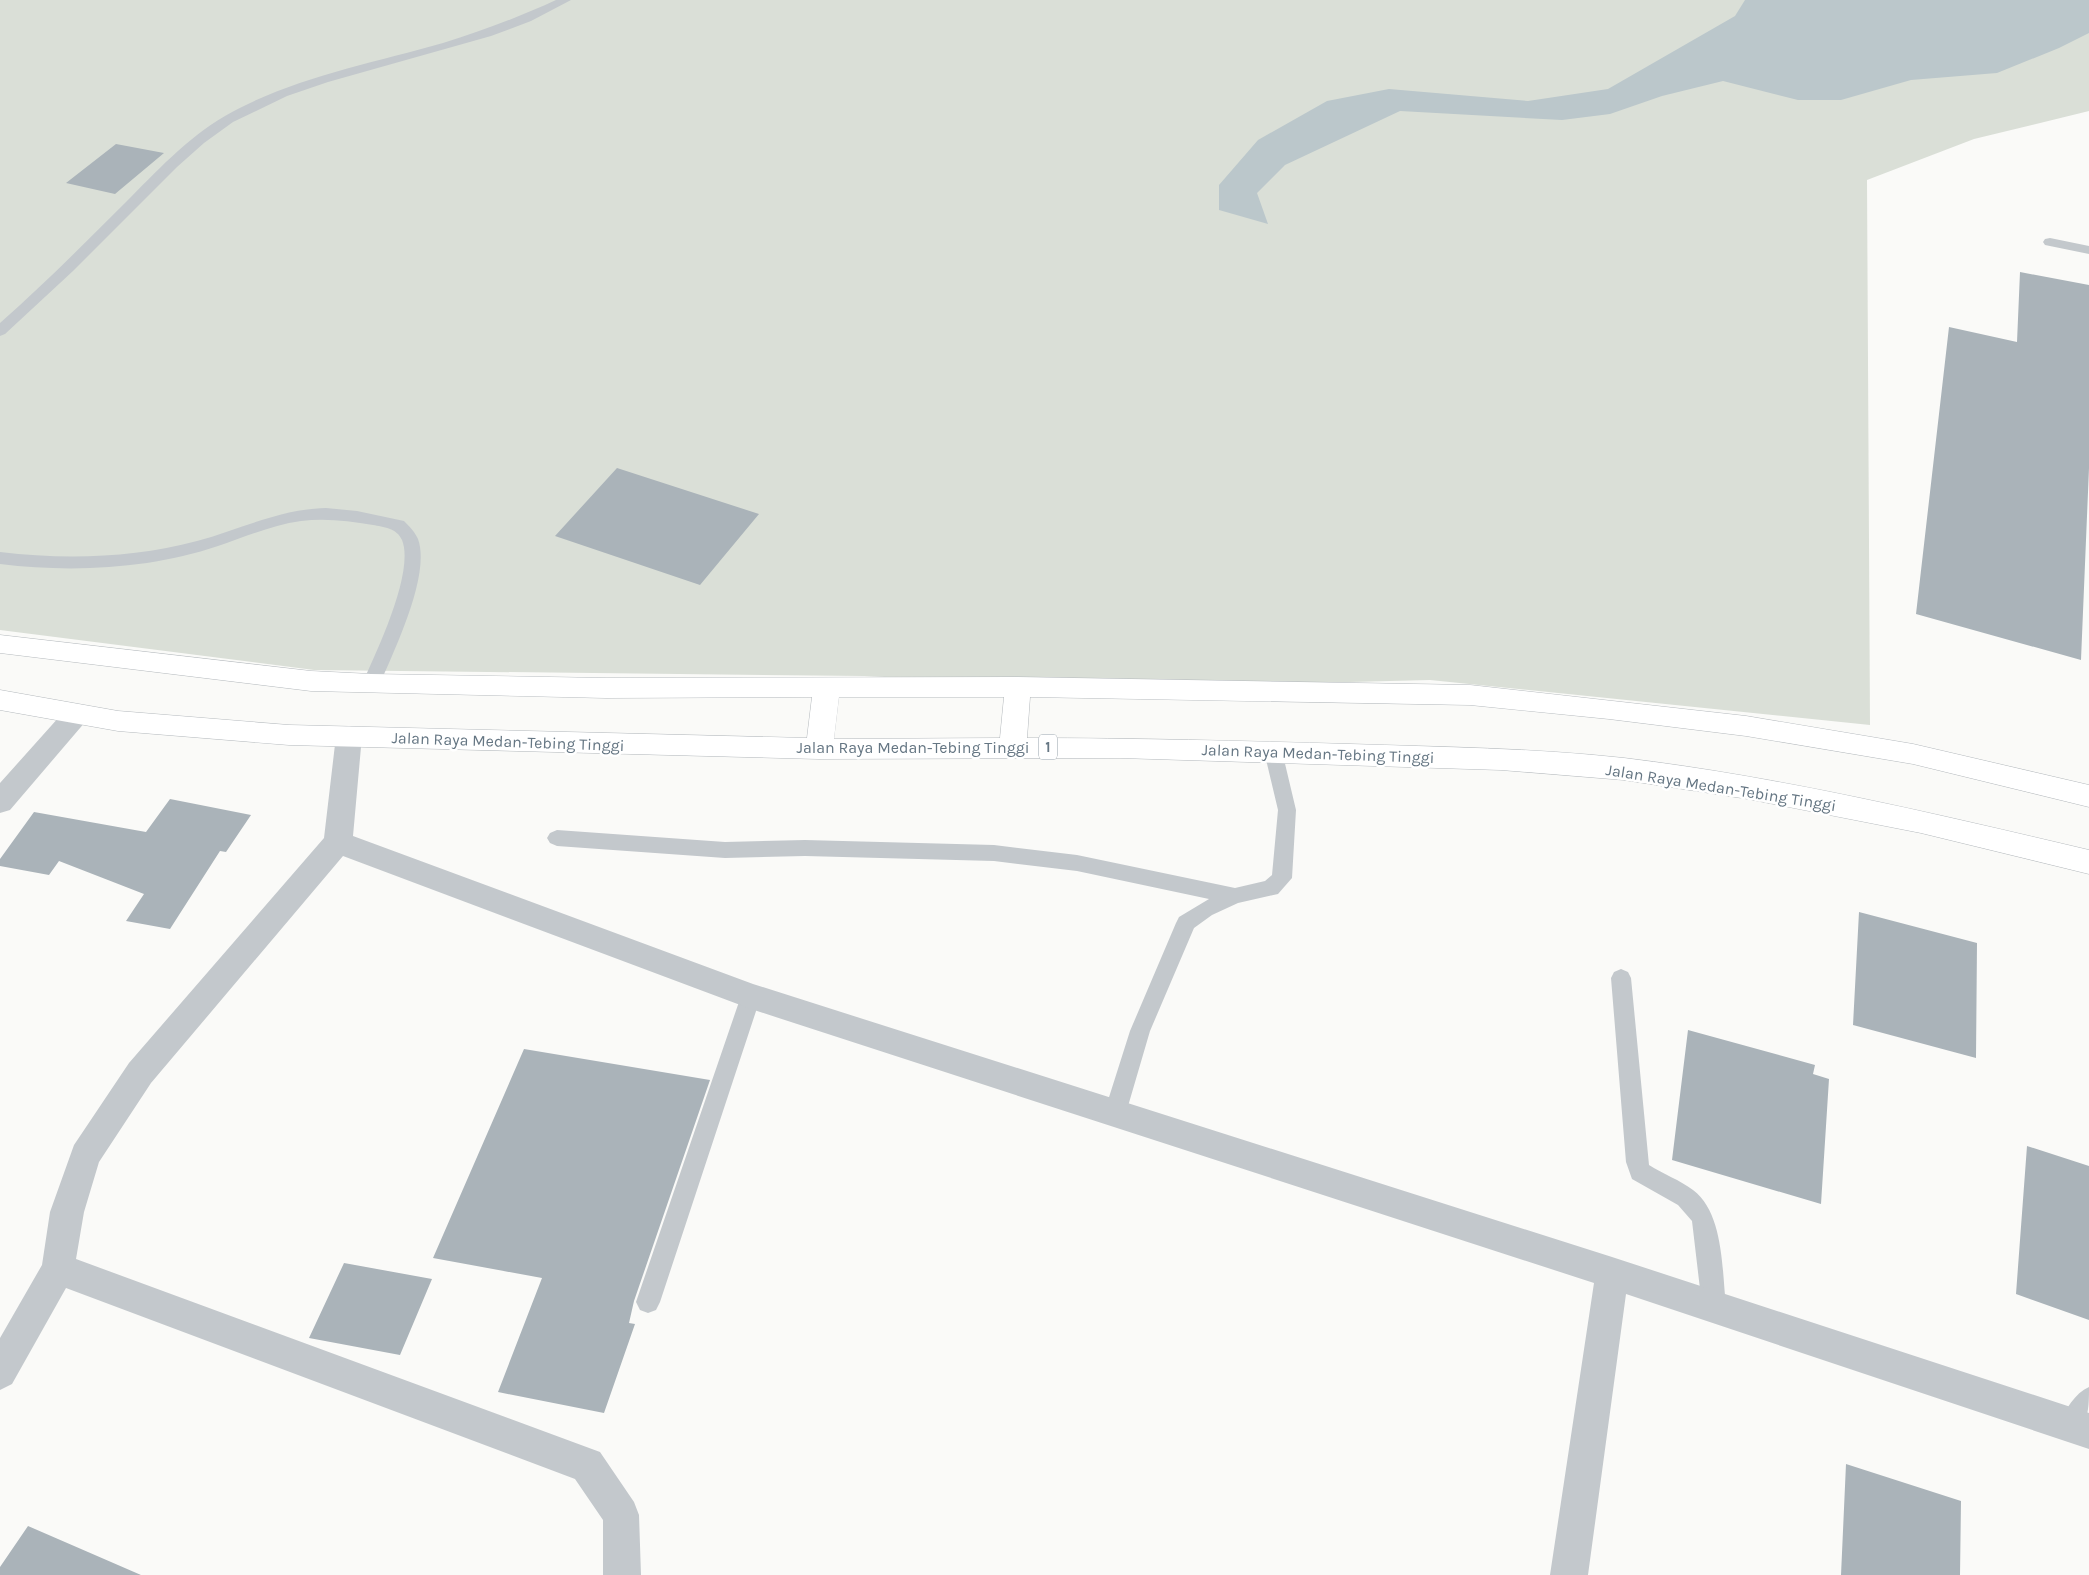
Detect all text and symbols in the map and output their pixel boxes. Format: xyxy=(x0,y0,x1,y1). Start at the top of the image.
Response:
street label: Jalan Raya Medan-Tebing Tinggi xyxy=(391,728,625,755)
road number: 1 xyxy=(1039,734,1057,760)
street label: Jalan Raya Medan-Tebing Tinggi xyxy=(797,738,1029,757)
street label: Jalan Raya Medan-Tebing Tinggi xyxy=(1201,740,1435,767)
street label: Jalan Raya Medan-Tebing Tinggi xyxy=(1604,760,1837,815)

